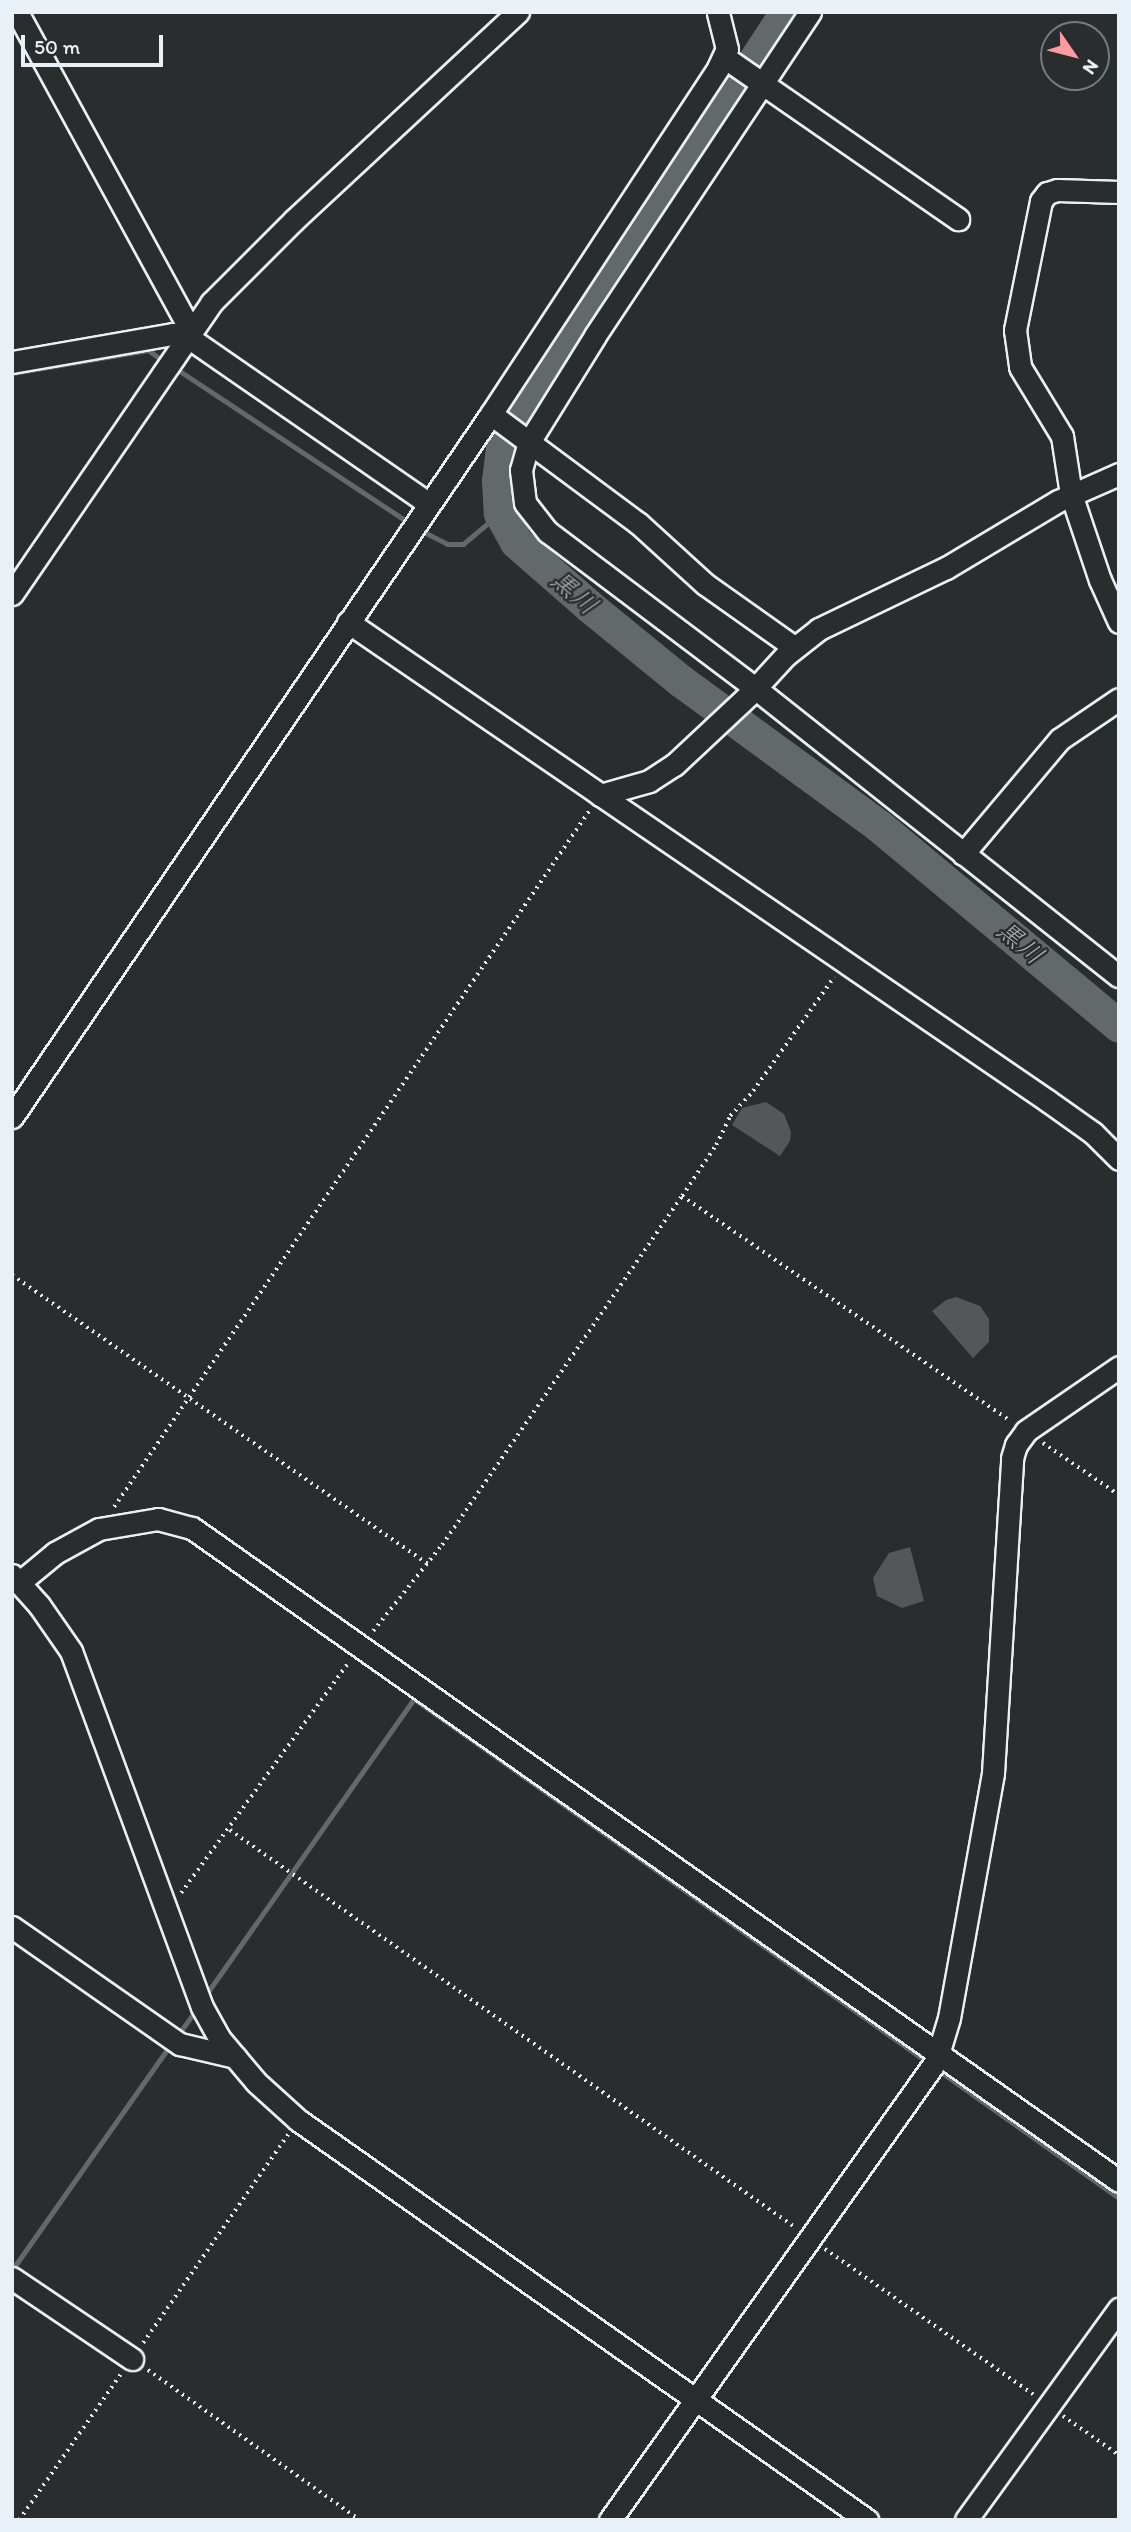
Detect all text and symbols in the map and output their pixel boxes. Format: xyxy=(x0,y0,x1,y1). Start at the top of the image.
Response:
scale bar xyxy=(24,21,166,65)
north arrow xyxy=(1040,21,1110,91)
text: 50 m xyxy=(34,34,80,59)
text: N xyxy=(1078,55,1104,79)
water label: 黒川 xyxy=(544,564,604,622)
water label: 黒川 xyxy=(990,914,1050,972)

